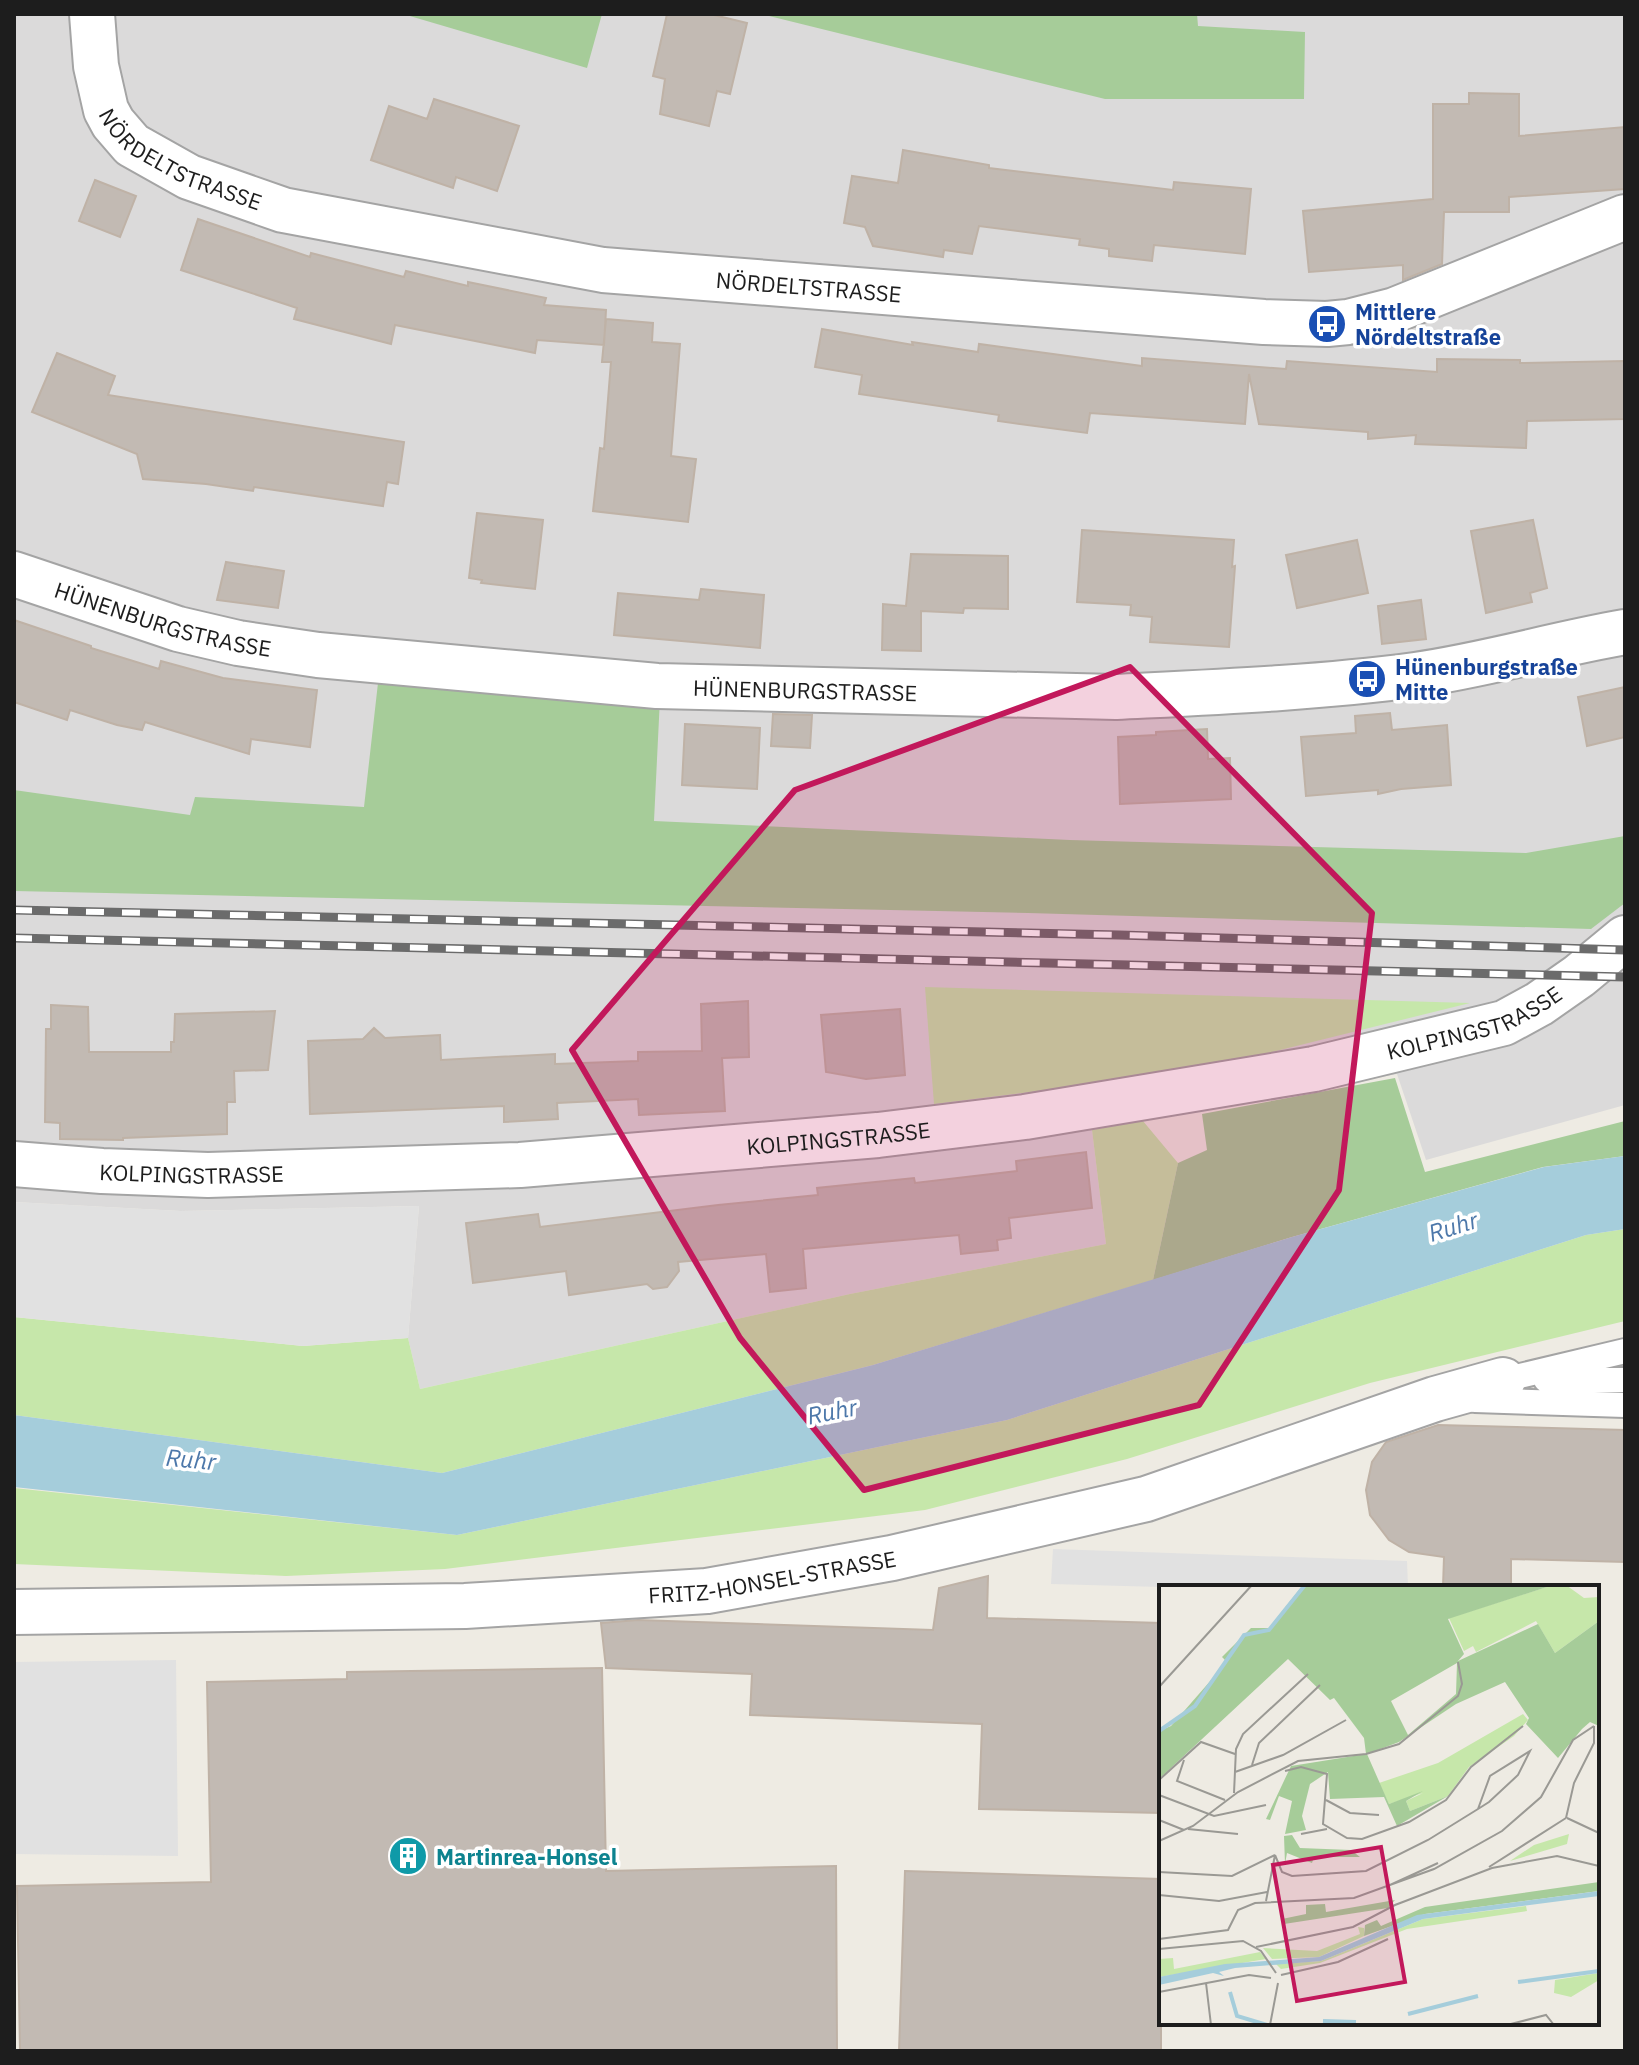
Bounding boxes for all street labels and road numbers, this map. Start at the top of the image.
street label: NÖRDELTSTRASSE [93,103,266,216]
street label: NÖRDELTSTRASSE [715,264,903,308]
street label: HÜNENBURGSTRASSE [51,574,273,662]
street label: HÜNENBURGSTRASSE [693,672,918,707]
street label: KOLPINGSTRASSE [1383,978,1567,1065]
street label: KOLPINGSTRASSE [745,1114,932,1160]
street label: KOLPINGSTRASSE [99,1156,284,1190]
street label: FRITZ-HONSEL-STRASSE [647,1543,898,1609]

